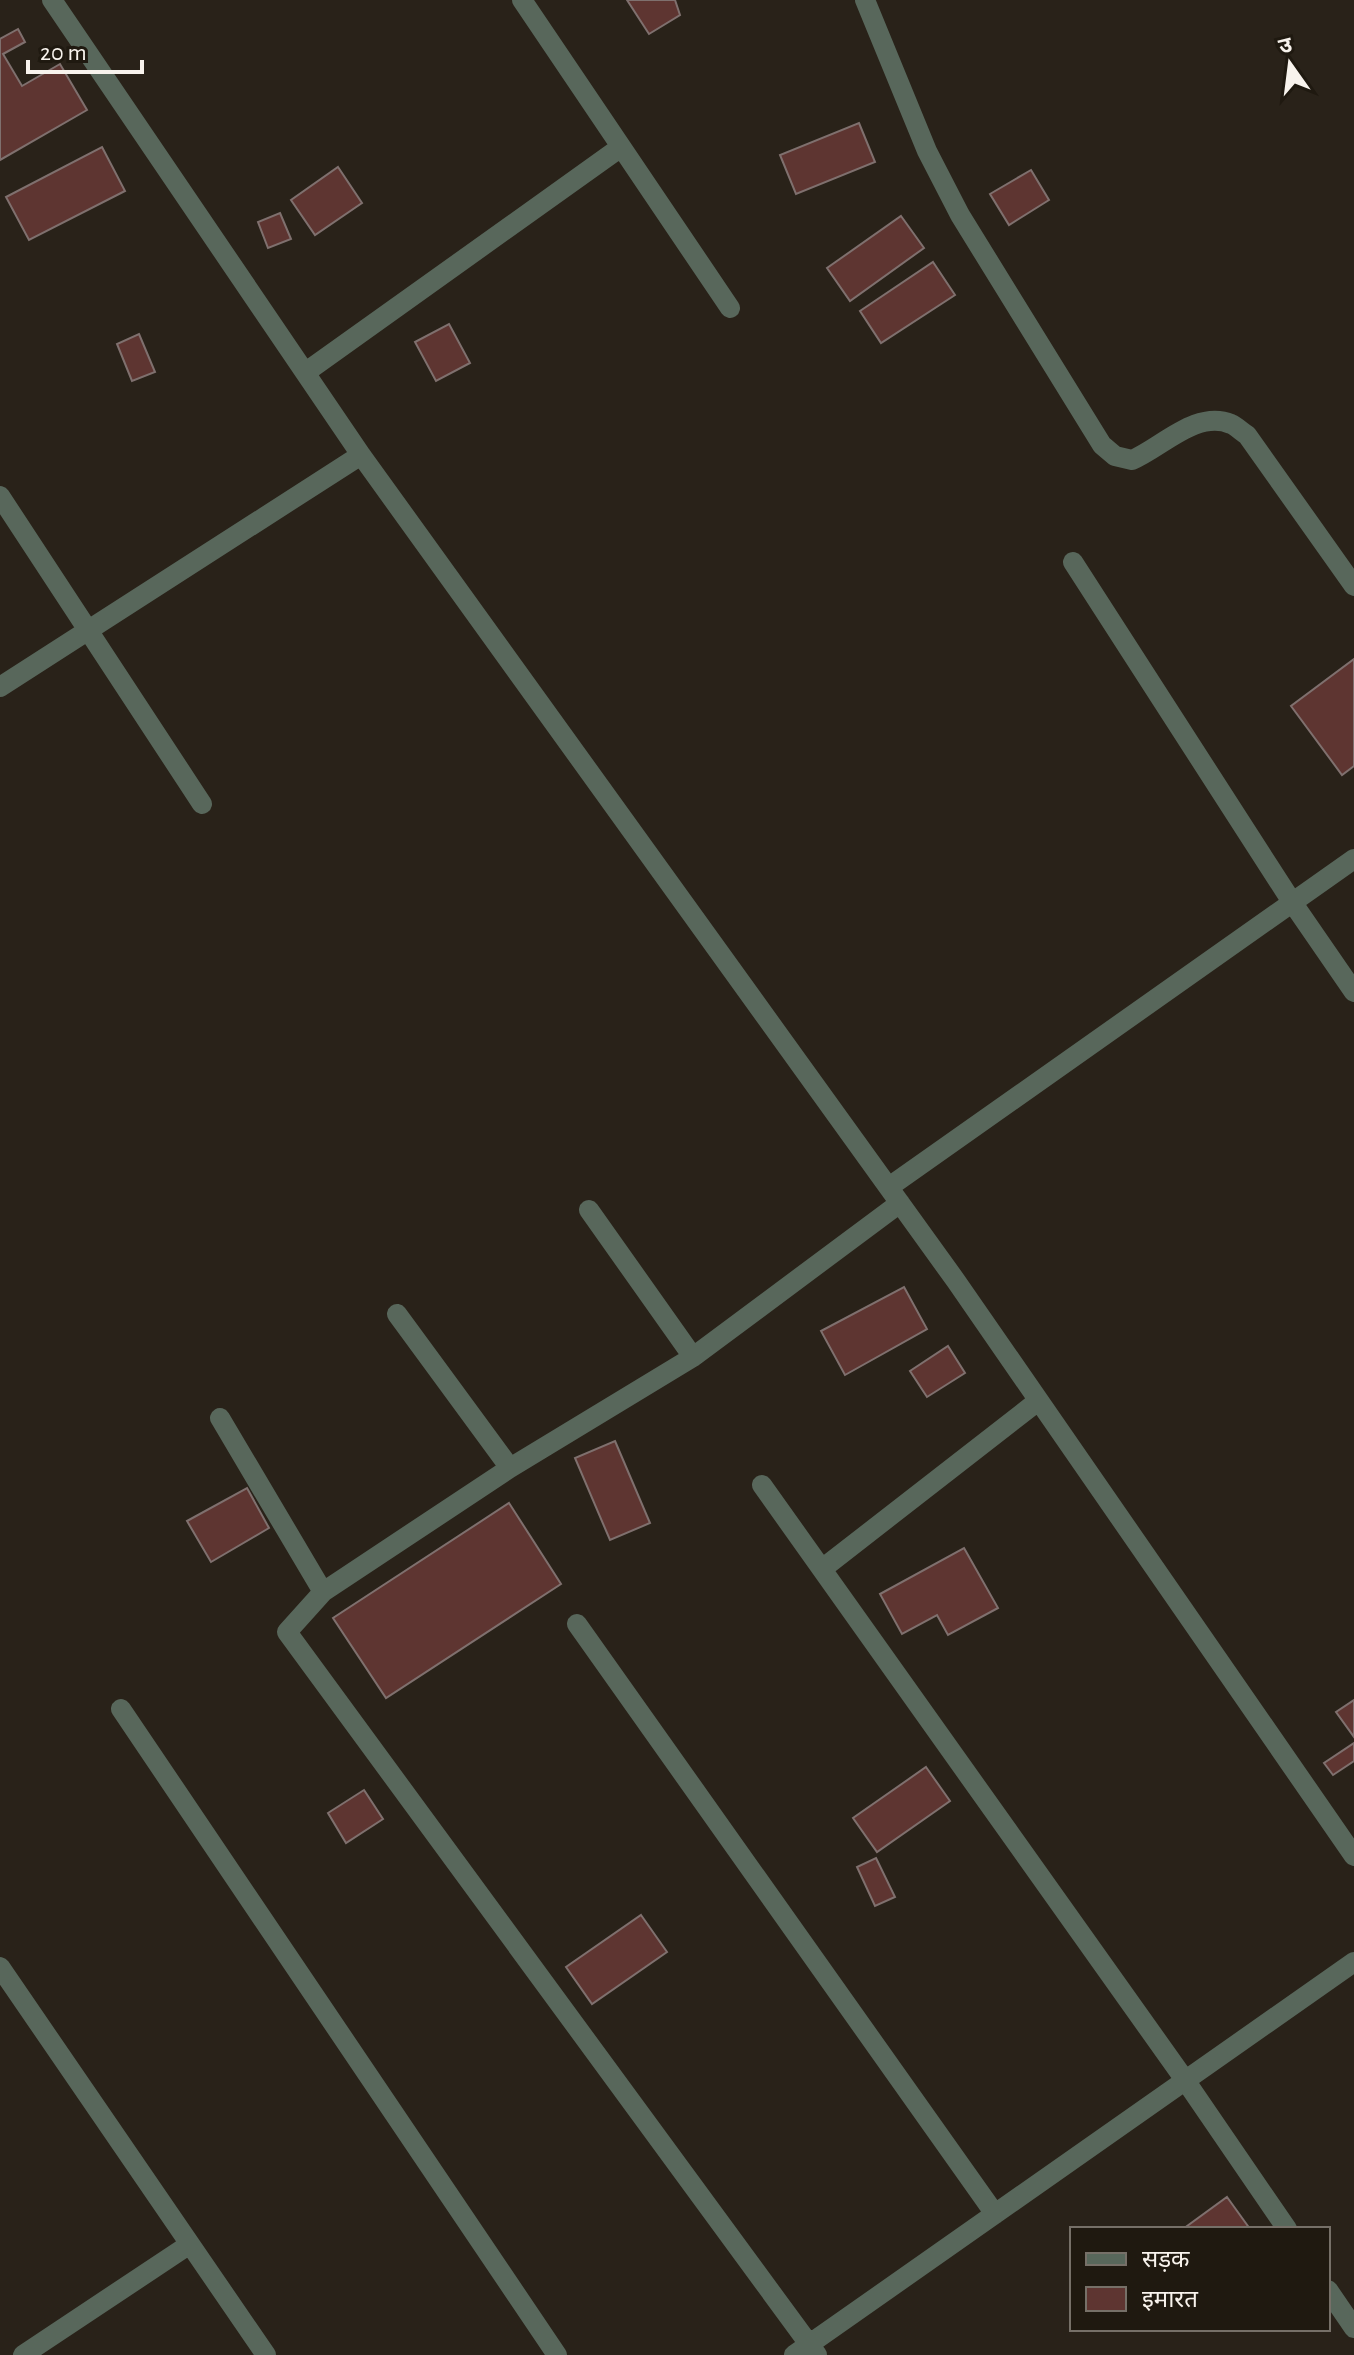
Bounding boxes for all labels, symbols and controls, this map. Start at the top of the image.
scale bar [28,24,142,74]
north arrow [1250,24,1330,104]
text: उ [1276,33,1295,58]
text: 20 m [40,41,87,65]
legend [1070,2227,1330,2331]
text: सड़क [1142,2248,1190,2272]
text: इमारत [1142,2288,1199,2312]

